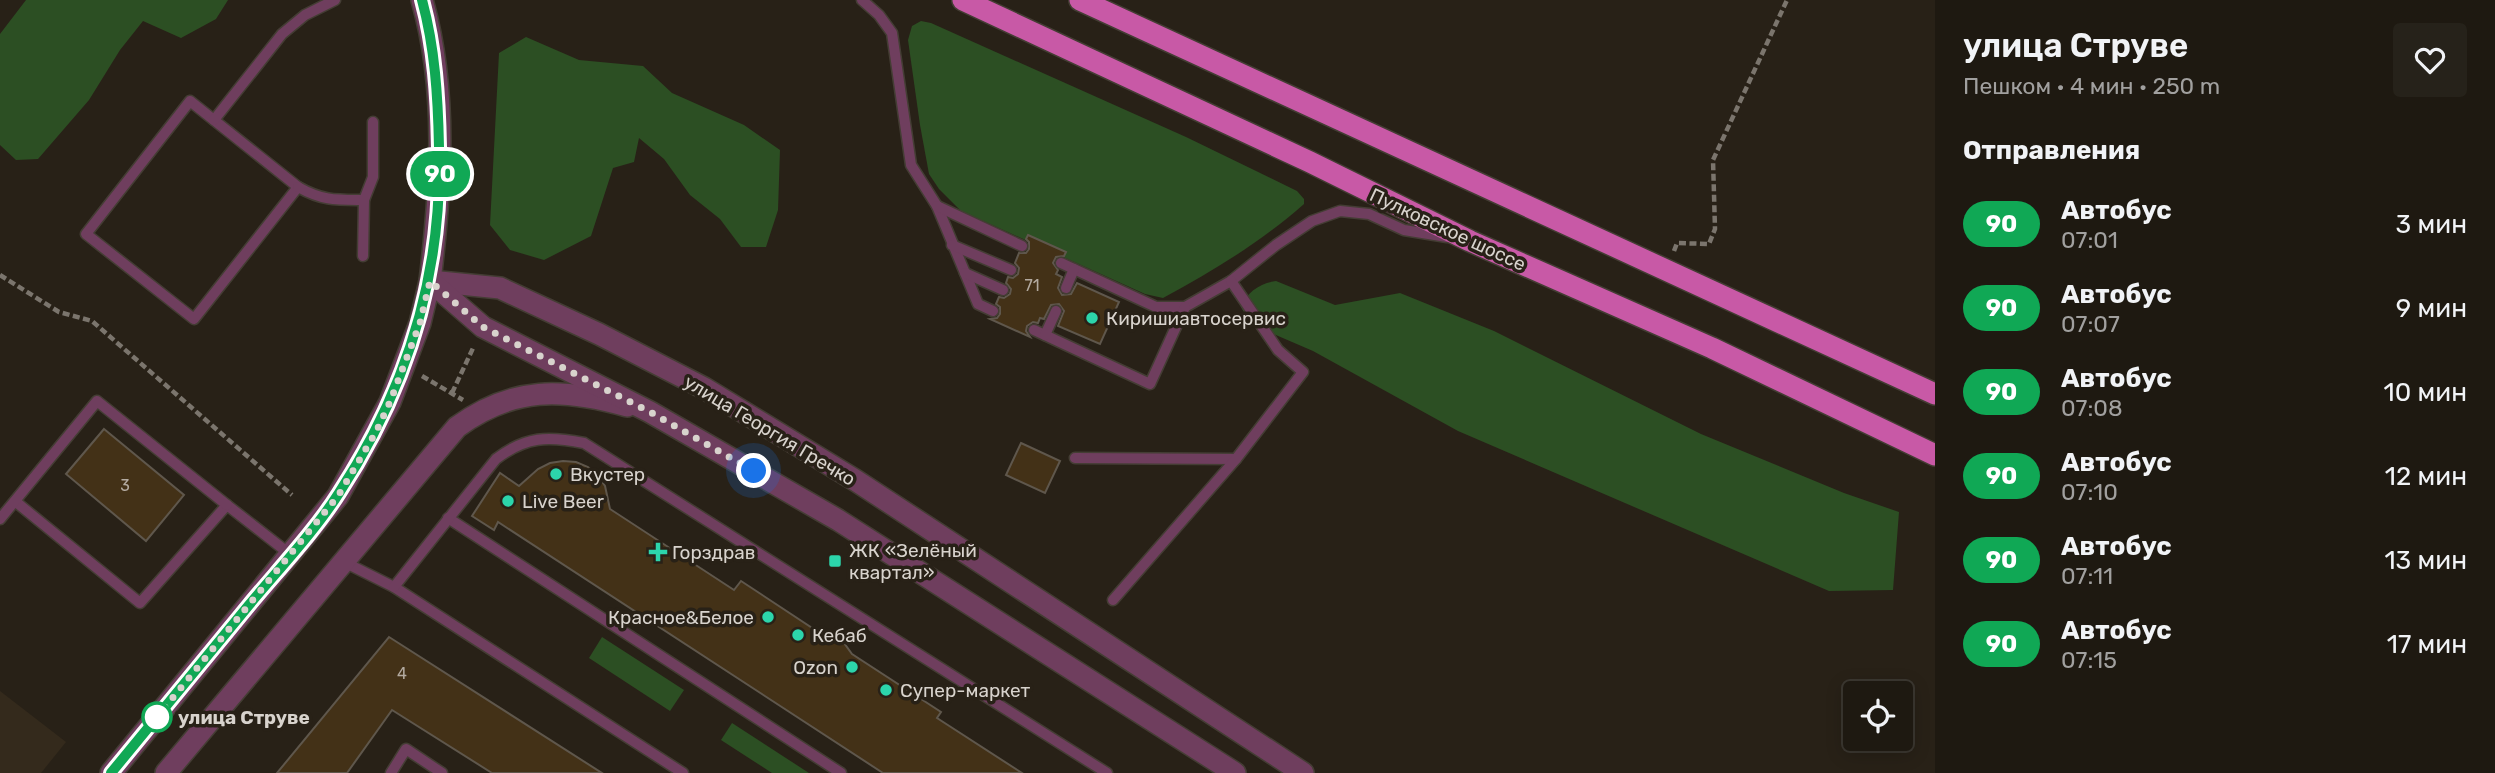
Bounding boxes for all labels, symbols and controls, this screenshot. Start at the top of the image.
button: heart [2393,23,2467,97]
text: улица Струве [1963,26,2188,65]
text: Пешком · 4 мин · 250 m [1963,72,2220,100]
text: Отправления [1963,135,2140,166]
line badge: 90 [408,151,472,197]
text: 90 [424,160,456,188]
street label: Пулковское шоссе [1366,183,1530,276]
text: Автобус [2061,195,2172,226]
text: 3 мин [2396,209,2467,240]
text: 90 [1986,210,2017,238]
text: 07:01 [2061,226,2118,254]
house number: 71 [1024,276,1040,295]
text: Автобус [2061,279,2172,310]
text: 9 мин [2396,293,2467,324]
text: 90 [1986,294,2017,322]
place label: Киришиавтосервис [1106,307,1286,330]
marker: Киришиавтосервис [1084,310,1100,326]
text: 07:07 [2061,310,2120,338]
text: Автобус [2061,363,2172,394]
street label: улица Георгия Гречко [680,370,860,491]
text: 10 мин [2384,377,2467,408]
text: 90 [1986,378,2017,406]
text: 07:08 [2061,394,2123,422]
text: Автобус [2061,447,2172,478]
your location [736,453,771,488]
text: 12 мин [2385,461,2467,492]
text: 90 [1986,462,2017,490]
place label: Вкустер [570,463,645,486]
marker: Вкустер [548,466,564,482]
house number: 3 [120,476,130,495]
text: 07:10 [2061,478,2118,506]
place label: Live Beer [522,490,605,513]
marker: Live Beer [500,493,516,509]
text: Автобус [2061,531,2172,562]
place label: ЖК «Зелёный квартал» [849,539,977,584]
place label: Горздрав [672,541,755,564]
marker: Горздрав [650,544,666,560]
text: 13 мин [2384,545,2467,576]
text: 90 [1986,546,2017,574]
marker: ЖК «Зелёный квартал» [827,553,843,569]
text: 07:11 [2061,562,2113,590]
place label: Красное&Белое [608,606,754,629]
marker: Красное&Белое [760,609,776,625]
text: Автобус [2061,615,2172,646]
place label: Кебаб [812,624,867,647]
marker: Кебаб [790,627,806,643]
text: 17 мин [2387,629,2467,660]
text: 90 [1986,630,2017,658]
text: 07:15 [2061,646,2117,674]
place label: Ozon [793,656,838,679]
marker: Ozon [844,659,860,675]
house number: 4 [397,664,407,683]
place label: Супер-маркет [900,679,1031,702]
map controls [1843,681,1913,751]
button: locate [1843,681,1913,751]
marker: Супер-маркет [878,682,894,698]
marker: улица Струве [142,702,172,732]
place label: улица Струве [178,706,310,729]

